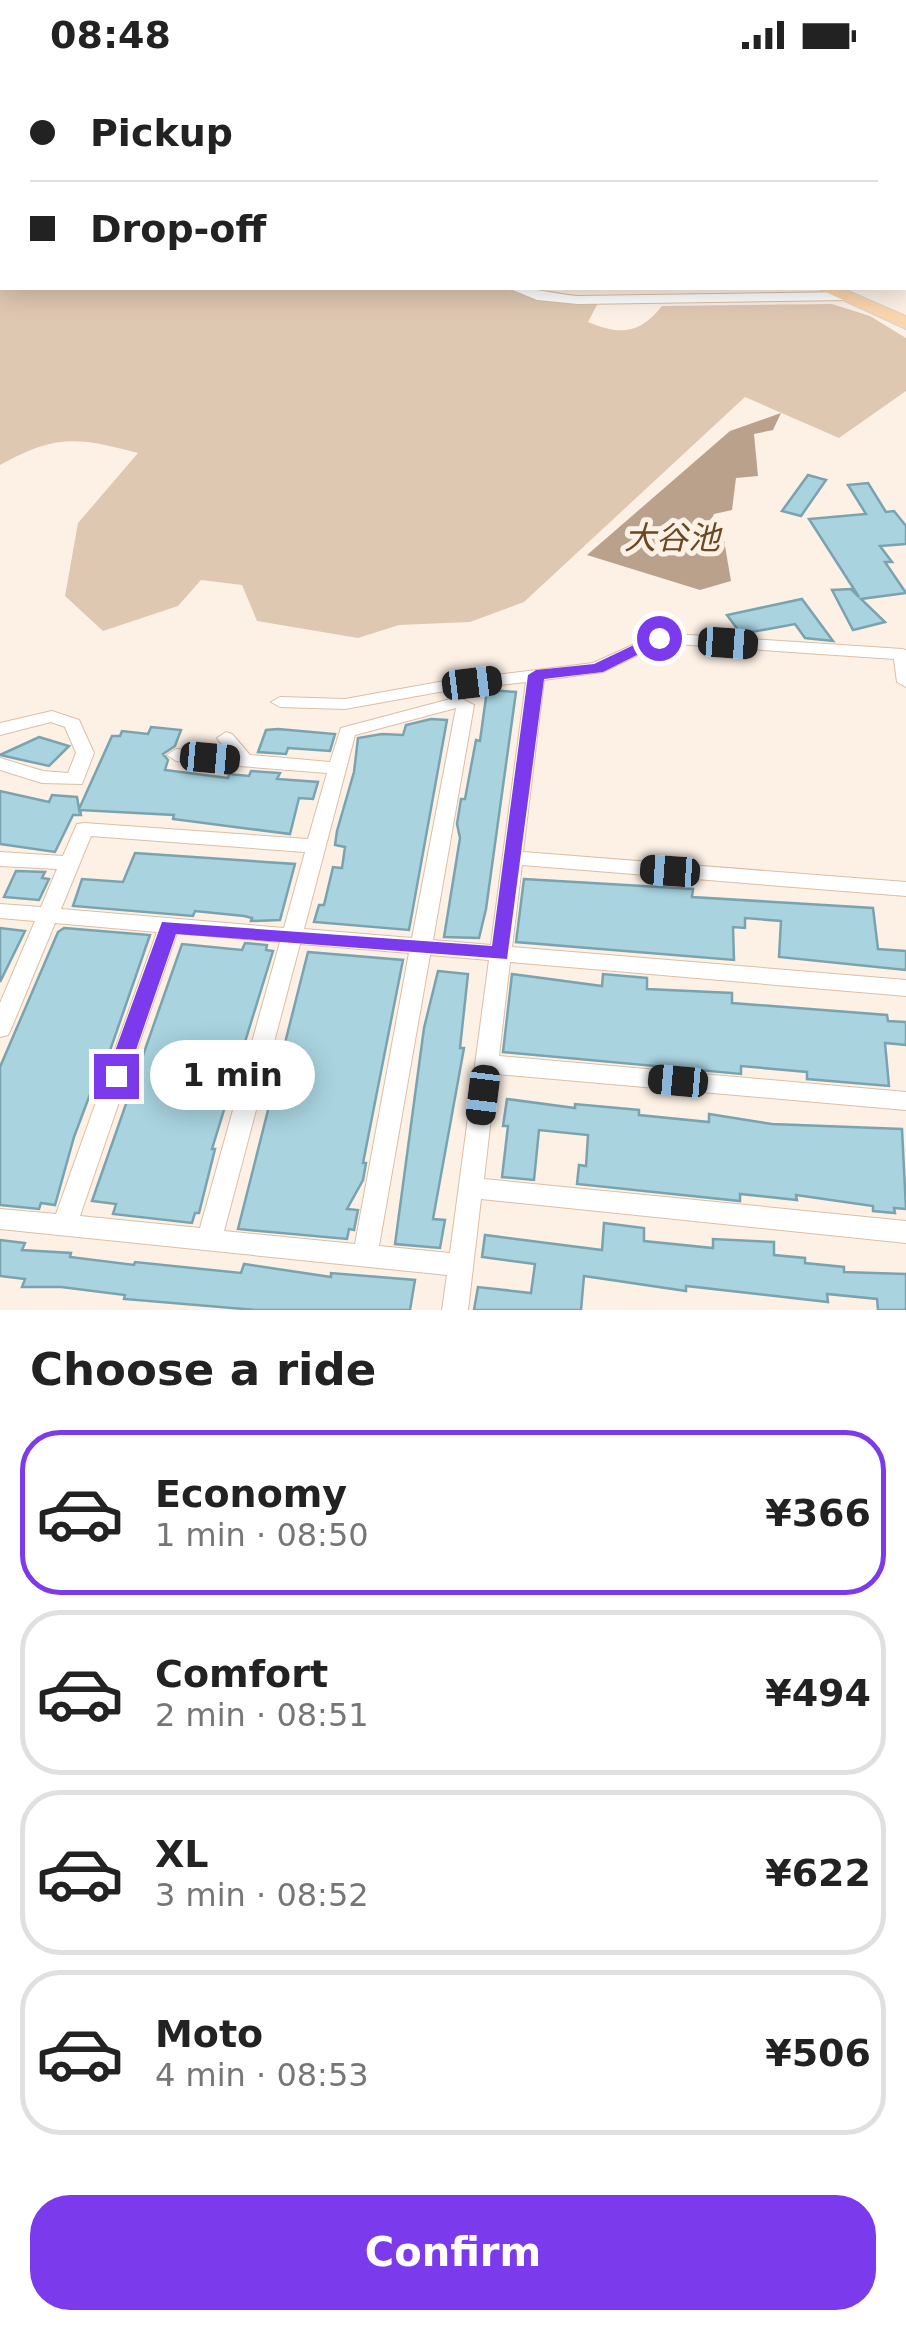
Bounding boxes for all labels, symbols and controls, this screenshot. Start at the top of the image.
text: 08:48 [50,13,171,57]
text: Pickup [90,111,233,155]
text: Drop-off [90,207,266,251]
water label: 大谷池 [624,519,723,557]
route start [637,616,682,661]
car [697,626,759,660]
car [440,664,504,702]
car [179,740,241,776]
car [639,854,701,888]
callout: 1 min [151,1041,316,1111]
route end [94,1054,139,1099]
text: 1 min [182,1056,283,1094]
car [464,1063,502,1127]
car [647,1063,709,1099]
text: Choose a ride [30,1343,376,1396]
icon: car [35,1468,125,1558]
text: Economy [155,1472,347,1516]
text: ¥366 [765,1491,871,1535]
text: 1 min · 08:50 [155,1516,369,1554]
icon: car [35,1648,125,1738]
text: Comfort [155,1652,328,1696]
text: ¥494 [765,1671,871,1715]
text: 2 min · 08:51 [155,1696,369,1734]
icon: car [35,1828,125,1918]
text: XL [155,1832,209,1876]
text: ¥622 [765,1851,871,1895]
text: 3 min · 08:52 [155,1876,369,1914]
icon: car [35,2008,125,2098]
text: Moto [155,2012,263,2056]
text: ¥506 [765,2031,871,2075]
text: 4 min · 08:53 [155,2056,369,2094]
button: Confirm [30,2195,876,2310]

